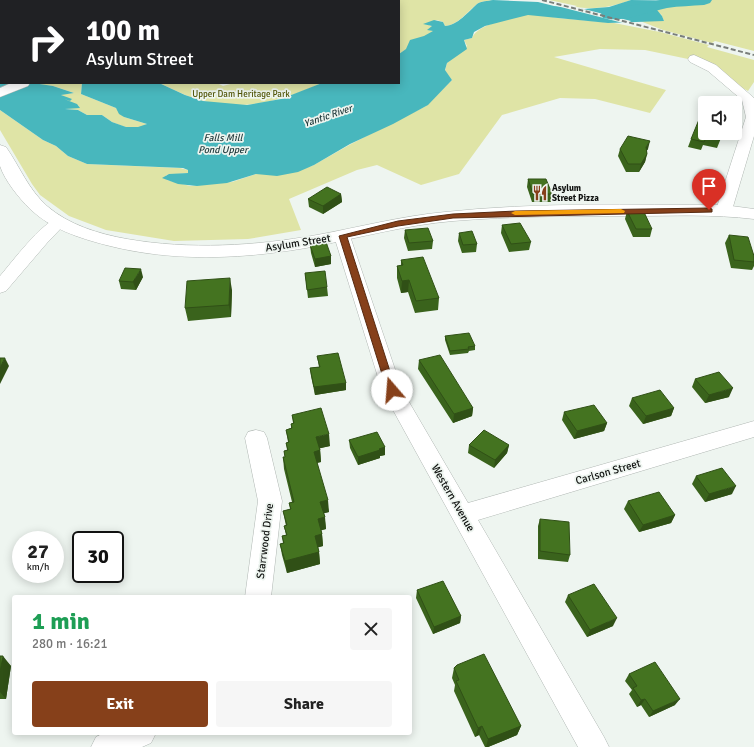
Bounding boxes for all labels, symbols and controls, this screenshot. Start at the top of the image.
text: 100 m [86,14,160,48]
icon: right [20,16,72,68]
text: Asylum Street [86,48,193,70]
park label: Upper Dam Heritage Park [192,89,290,100]
map controls [698,96,742,140]
button: sound [698,96,742,140]
water label: Yantic River [302,102,355,130]
water label: Falls Mill Pond Upper [198,132,249,156]
pin [692,169,726,210]
icon: arrive [698,175,720,197]
place label: Asylum Street Pizza [552,183,599,204]
restaurant icon: Asylum Street Pizza [531,184,549,202]
street label: Asylum Street [265,231,332,255]
position arrow [371,369,413,411]
street label: Carlson Street [574,456,642,487]
street label: Western Avenue [429,462,477,534]
street label: Starrwood Drive [254,503,276,579]
speed limit sign: 30 [72,531,124,583]
text: 27 [27,539,49,564]
text: km/h [27,561,49,573]
text: 1 min [32,606,90,636]
button: close [350,608,392,650]
text: 280 m · 16:21 [32,636,108,652]
button: Exit [32,681,208,727]
button: Share [216,681,392,727]

